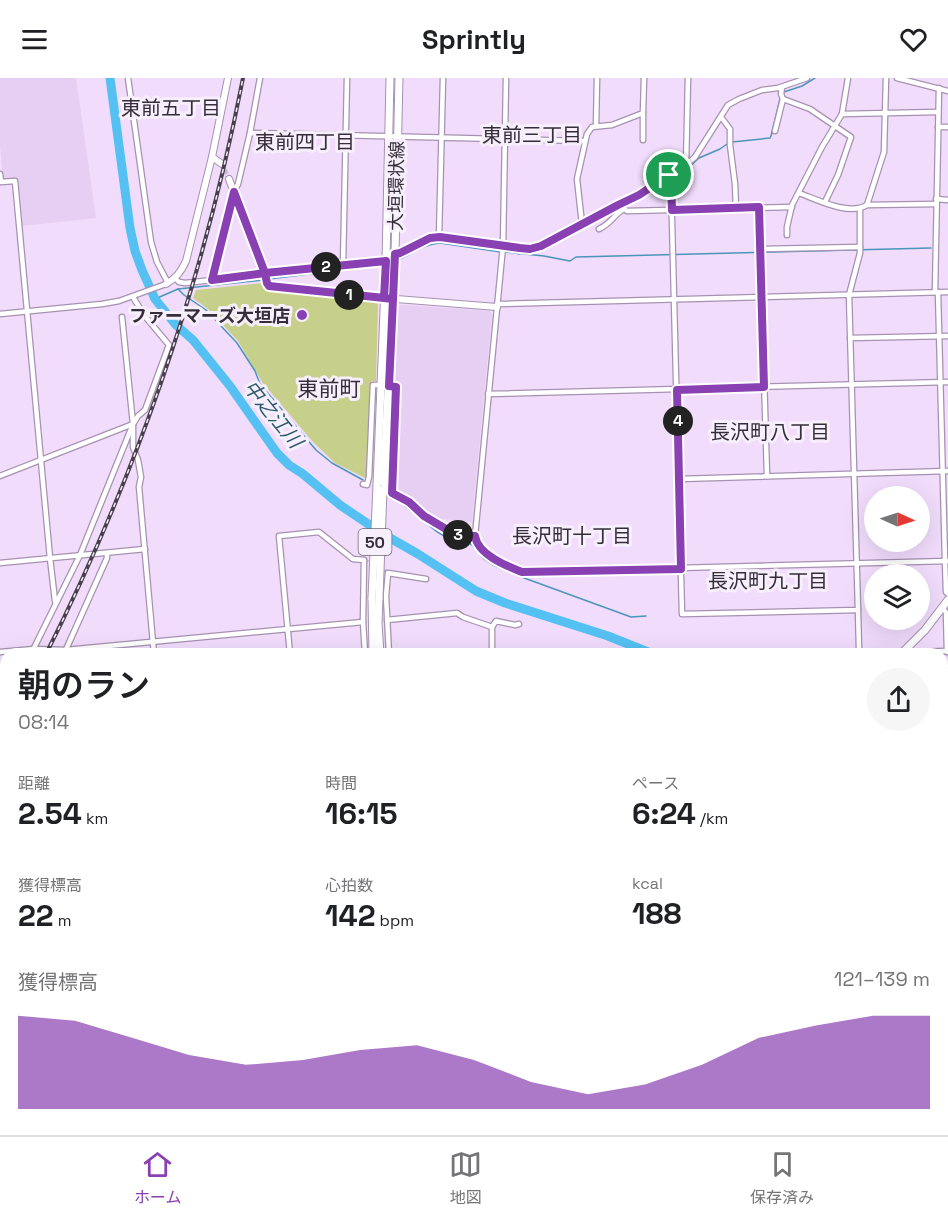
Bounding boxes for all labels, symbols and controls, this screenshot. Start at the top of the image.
text: Sprintly [422,22,526,57]
icon: menu [18,23,51,56]
icon: heart [897,23,930,56]
district label: 東前五丁目 [121,95,221,121]
district label: 東前三丁目 [482,122,582,148]
district label: 東前四丁目 [255,129,355,155]
street label: 大垣環状線 [384,141,408,231]
pin [643,149,694,200]
icon: arrive [652,158,685,191]
pin: 2 [311,252,341,282]
text: 2 [321,256,331,277]
pin: 1 [334,280,364,310]
text: 1 [345,284,353,305]
place label: ファーマーズ大垣店 [129,304,290,327]
marker: ファーマーズ大垣店 [295,308,309,322]
water label: 中之江川 [238,375,310,455]
district label: 東前町 [298,375,361,402]
pin: 4 [663,406,693,436]
text: 4 [673,410,683,431]
district label: 長沢町八丁目 [710,419,830,445]
north arrow [864,486,930,552]
map controls [864,486,930,630]
pin: 3 [443,520,473,550]
district label: 長沢町十丁目 [512,523,632,549]
text: 3 [453,524,463,545]
road number: 50 [358,529,392,555]
button: layers [864,564,930,630]
district label: 長沢町九丁目 [708,568,828,594]
text: 朝のラン [18,665,150,707]
button: share [867,668,930,731]
text: 08:14 [18,709,69,735]
text: 距離 [18,773,50,794]
text: 時間 [325,773,357,794]
text: ペース [632,773,679,794]
text: 2.54 [18,794,82,833]
text: 16:15 [325,794,398,833]
text: 6:24 [632,794,696,833]
text: km [82,808,108,829]
text: /km [696,808,728,829]
text: kcal [632,873,663,894]
text: 獲得標高 [18,875,82,896]
text: 心拍数 [325,875,373,896]
text: 188 [632,894,682,933]
text: 22 [18,896,54,935]
text: 142 [325,896,375,935]
text: m [54,910,72,931]
text: bpm [375,910,414,931]
text: 121–139 m [834,966,930,992]
text: 獲得標高 [18,969,98,995]
tab: ホーム [134,1148,181,1208]
tab: 地図 [449,1148,482,1208]
tab: 保存済み [750,1148,814,1208]

